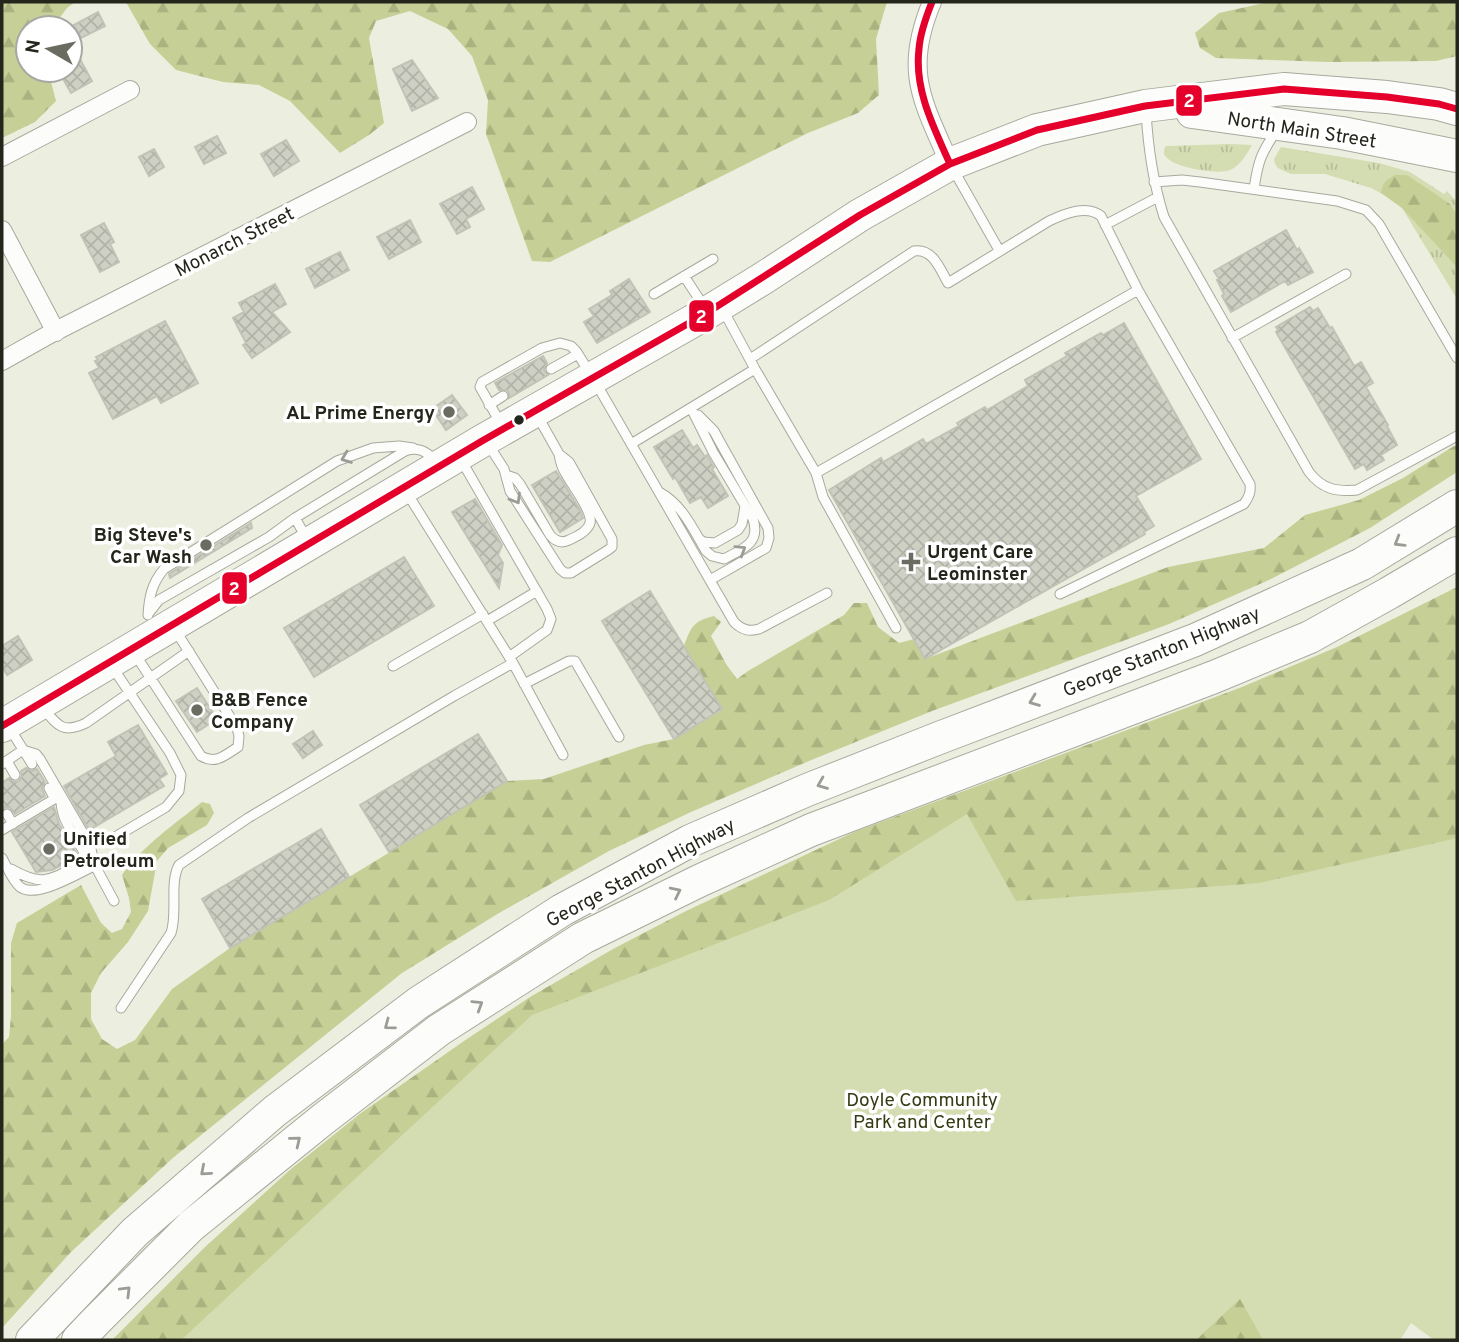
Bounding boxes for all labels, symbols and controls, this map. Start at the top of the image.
north arrow [14,14,84,84]
text: N [21,38,47,55]
line badge: 2 [1175,84,1203,117]
text: 2 [1183,90,1195,114]
street label: North Main Street [1225,107,1378,155]
street label: Monarch Street [171,202,299,283]
line badge: 2 [688,299,715,333]
text: 2 [695,306,707,330]
place label: AL Prime Energy [286,402,435,426]
marker: AL Prime Energy [441,404,457,420]
unlabelled marker [512,413,526,427]
one-way arrow [341,449,353,463]
one-way arrow [508,492,521,505]
place label: Big Steve's Car Wash [94,524,192,570]
one-way arrow [1394,534,1406,547]
marker: Big Steve's Car Wash [198,537,214,553]
place label: Urgent Care Leominster [927,541,1033,587]
one-way arrow [733,545,746,558]
marker: Urgent Care Leominster [901,552,921,572]
line badge: 2 [221,571,248,605]
text: 2 [228,578,240,602]
street label: George Stanton Highway [1060,602,1264,703]
place label: B&B Fence Company [211,689,308,735]
one-way arrow [1028,693,1040,707]
marker: B&B Fence Company [189,702,205,718]
one-way arrow [817,776,829,790]
street label: George Stanton Highway [542,814,740,934]
place label: Unified Petroleum [63,828,154,874]
marker: Unified Petroleum [41,841,57,857]
one-way arrow [669,887,681,901]
one-way arrow [471,1000,484,1013]
one-way arrow [384,1016,396,1029]
park label: Doyle Community Park and Center [846,1089,998,1135]
one-way arrow [288,1137,301,1149]
one-way arrow [200,1163,213,1175]
one-way arrow [117,1287,130,1300]

